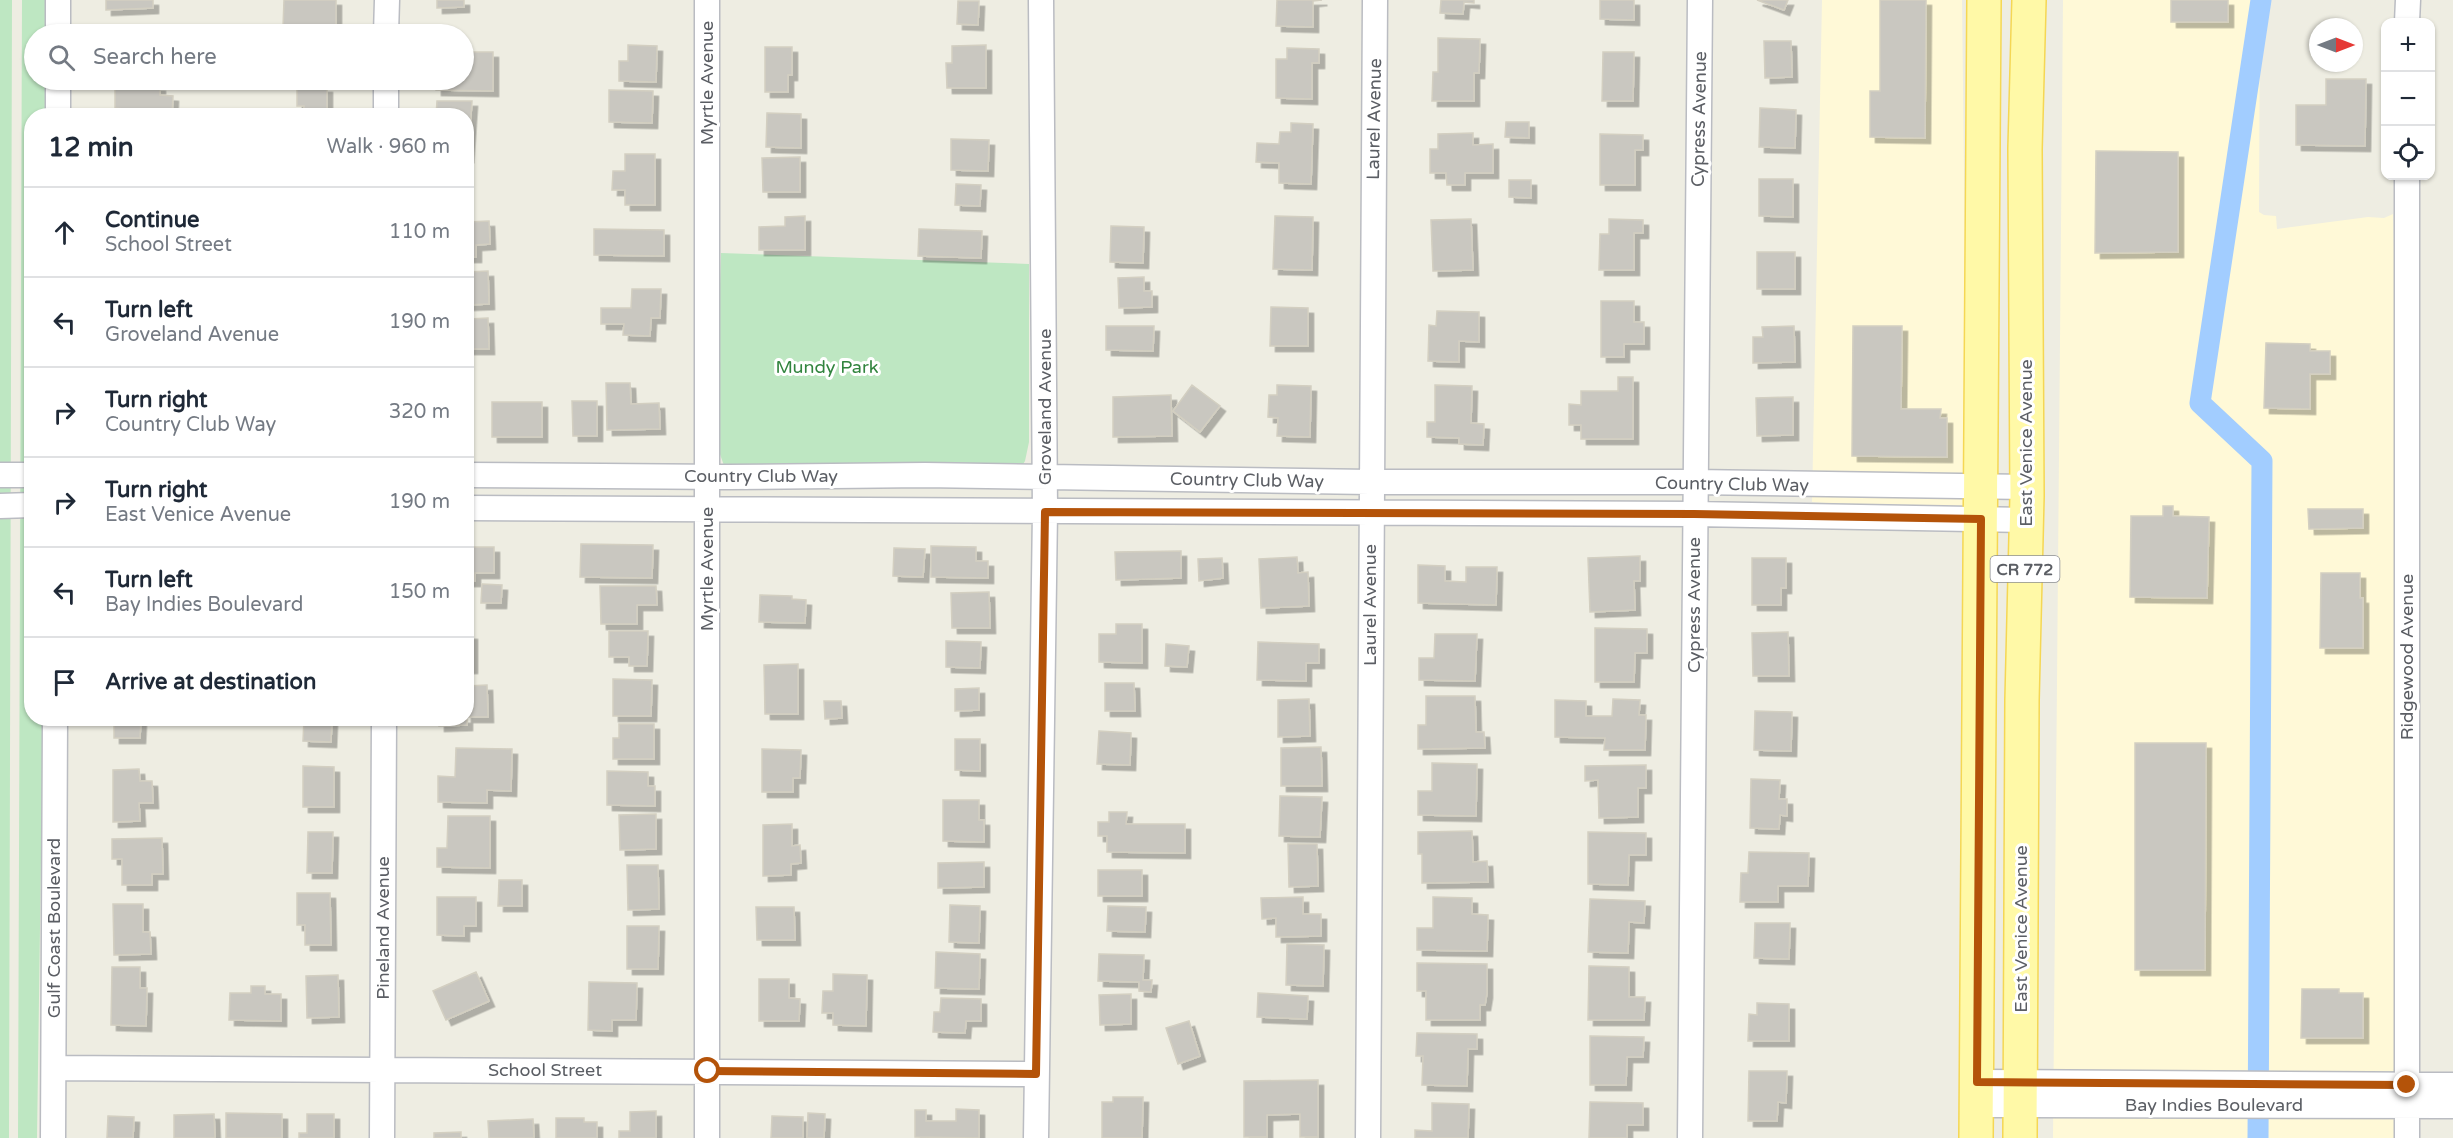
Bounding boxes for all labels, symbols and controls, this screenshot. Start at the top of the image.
north arrow [2309,18,2363,72]
map controls [2381,18,2435,180]
button: + [2381,18,2435,72]
street label: Myrtle Avenue [696,21,718,145]
search box [24,24,474,90]
icon: search [45,41,78,74]
text: Search here [93,44,217,70]
street label: Cypress Avenue [1687,51,1711,187]
street label: Laurel Avenue [1362,58,1386,180]
button: − [2381,72,2435,126]
button: locate [2381,126,2435,180]
text: 12 min [48,132,134,163]
text: Walk · 960 m [327,135,450,159]
text: Continue [105,207,200,233]
icon: ahead [48,216,81,249]
text: 110 m [389,220,450,244]
text: School Street [105,233,232,257]
text: Turn left [105,297,193,323]
icon: left [48,306,81,339]
text: 190 m [389,310,450,334]
text: Groveland Avenue [105,323,279,347]
street label: Groveland Avenue [1034,329,1056,485]
park label: Mundy Park [775,356,879,378]
street label: East Venice Avenue [2015,359,2037,527]
text: Turn right [105,387,207,413]
icon: right [48,396,81,429]
text: 320 m [389,400,450,424]
text: Country Club Way [105,413,276,437]
street label: Country Club Way [684,465,838,487]
street label: Country Club Way [1170,468,1325,492]
street label: Country Club Way [1655,472,1810,496]
text: Turn right [105,477,207,503]
icon: right [48,486,81,519]
text: 190 m [389,490,450,514]
text: East Venice Avenue [105,503,291,527]
street label: Myrtle Avenue [696,507,718,631]
street label: Cypress Avenue [1683,537,1705,673]
street label: Laurel Avenue [1359,544,1381,666]
road number: CR 772 [1990,556,2060,582]
text: Turn left [105,567,193,593]
street label: Ridgewood Avenue [2396,574,2418,740]
icon: left [48,576,81,609]
text: 150 m [389,580,450,604]
text: Bay Indies Boulevard [105,593,303,617]
icon: arrive [48,666,81,699]
text: Arrive at destination [105,669,316,695]
street label: Gulf Coast Boulevard [43,838,65,1018]
street label: East Venice Avenue [2010,845,2032,1013]
street label: Pineland Avenue [372,856,394,1000]
route start [694,1057,720,1083]
street label: School Street [488,1059,602,1081]
route end [2393,1071,2419,1097]
street label: Bay Indies Boulevard [2125,1094,2303,1116]

